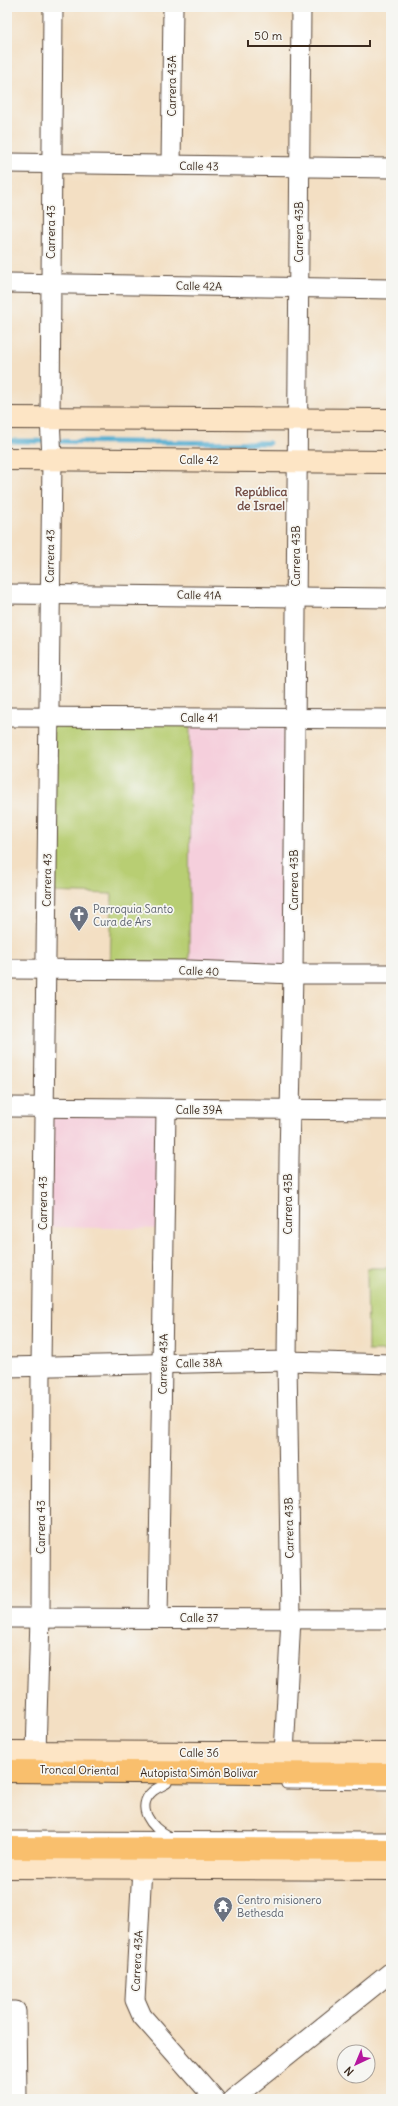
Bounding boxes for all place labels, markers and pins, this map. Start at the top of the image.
place label: Parroquia Santo Cura de Ars [93,902,173,929]
church icon: Parroquia Santo Cura de Ars [68,904,90,932]
place label: Centro misionero Bethesda [237,1893,322,1920]
temple icon: Centro misionero Bethesda [212,1895,234,1923]

